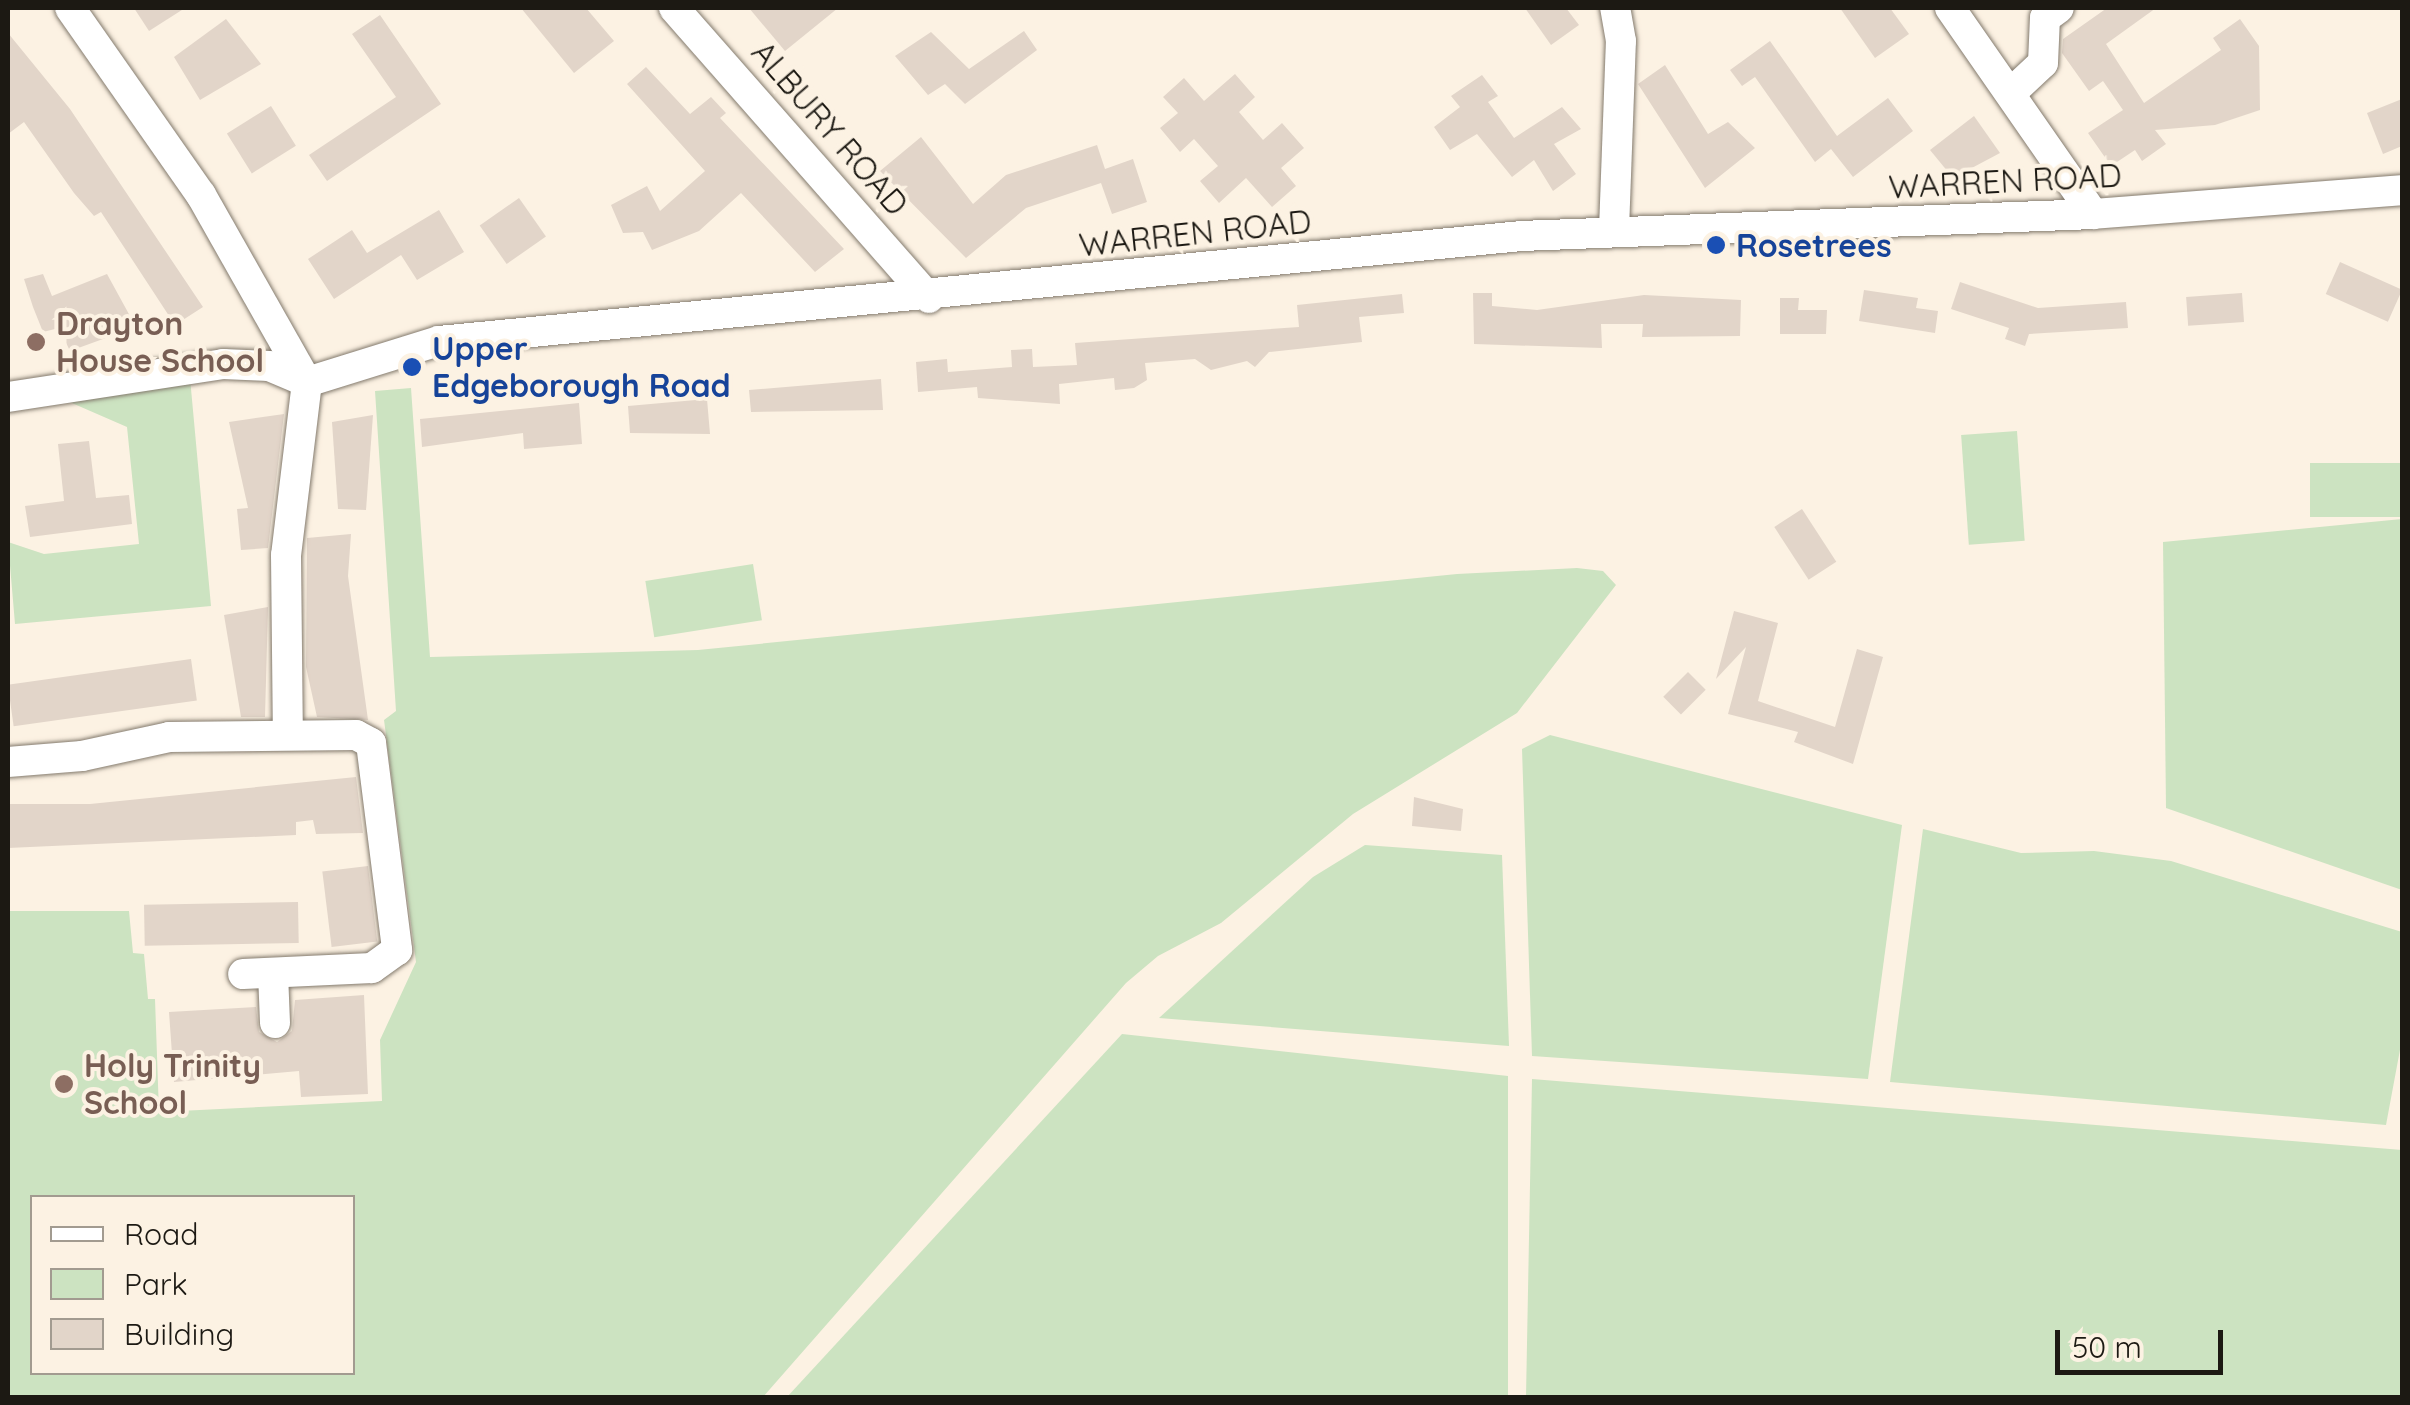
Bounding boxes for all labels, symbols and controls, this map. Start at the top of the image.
street label: ALBURY ROAD [744,33,916,223]
street label: WARREN ROAD [1888,156,2122,206]
street label: WARREN ROAD [1077,202,1313,264]
place label: Rosetrees [1736,226,1892,264]
marker: Rosetrees [1705,234,1727,256]
place label: Drayton House School [56,305,264,380]
place label: Upper Edgeborough Road [432,330,731,405]
marker: Drayton House School [25,331,47,353]
marker: Upper Edgeborough Road [401,356,423,378]
place label: Holy Trinity School [84,1047,261,1122]
marker: Holy Trinity School [53,1073,75,1095]
legend [30,1195,355,1375]
text: Road [124,1215,198,1253]
text: Park [124,1265,188,1303]
scale bar [2060,1310,2228,1372]
text: Building [124,1315,234,1353]
text: 50 m [2072,1328,2142,1366]

